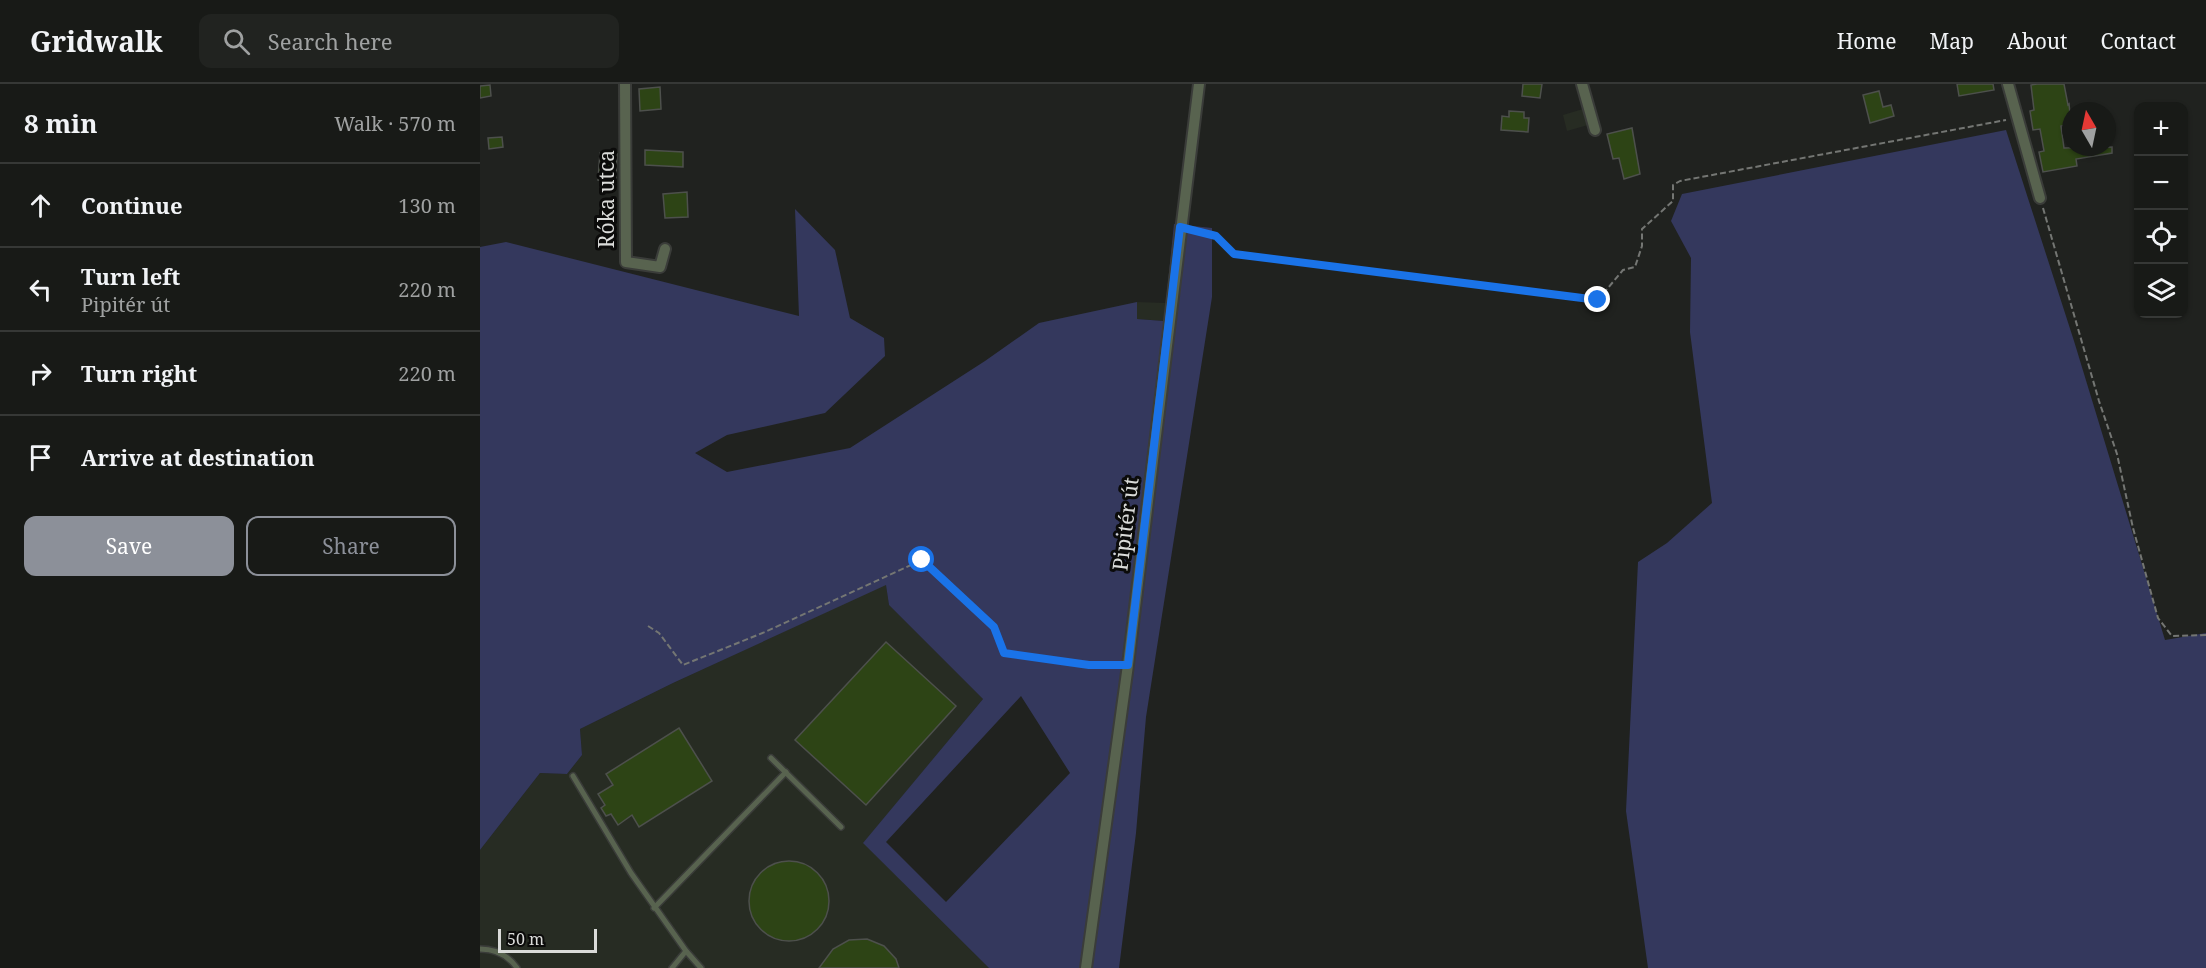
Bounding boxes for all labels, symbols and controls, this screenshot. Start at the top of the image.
search box [199,14,619,68]
text: Gridwalk [30,22,163,60]
icon: search [220,25,253,58]
text: Search here [268,26,393,56]
text: Home [1837,27,1897,55]
text: Map [1930,27,1974,55]
text: About [2007,27,2068,55]
text: Contact [2101,27,2176,55]
north arrow [2062,102,2116,156]
map controls [2134,102,2188,318]
button: + [2134,102,2188,156]
text: 8 min [24,105,98,141]
text: Walk · 570 m [334,110,456,137]
street label: Róka utca [592,150,620,248]
button: − [2134,156,2188,210]
icon: ahead [24,189,57,222]
text: Continue [81,190,183,220]
text: 130 m [398,192,456,219]
button: locate [2134,210,2188,264]
text: Turn left [81,261,180,291]
button: layers [2134,264,2188,318]
icon: left [24,273,57,306]
text: 220 m [398,276,456,303]
route end [1584,286,1610,312]
text: Pipitér út [81,291,170,318]
icon: right [24,357,57,390]
text: Turn right [81,358,197,388]
text: 220 m [398,360,456,387]
icon: arrive [24,441,57,474]
text: Arrive at destination [81,442,315,472]
street label: Pipitér út [1105,476,1145,572]
button: Save [24,516,234,576]
button: Share [246,516,456,576]
route start [908,546,934,572]
scale bar [498,926,597,954]
text: 50 m [507,928,544,950]

